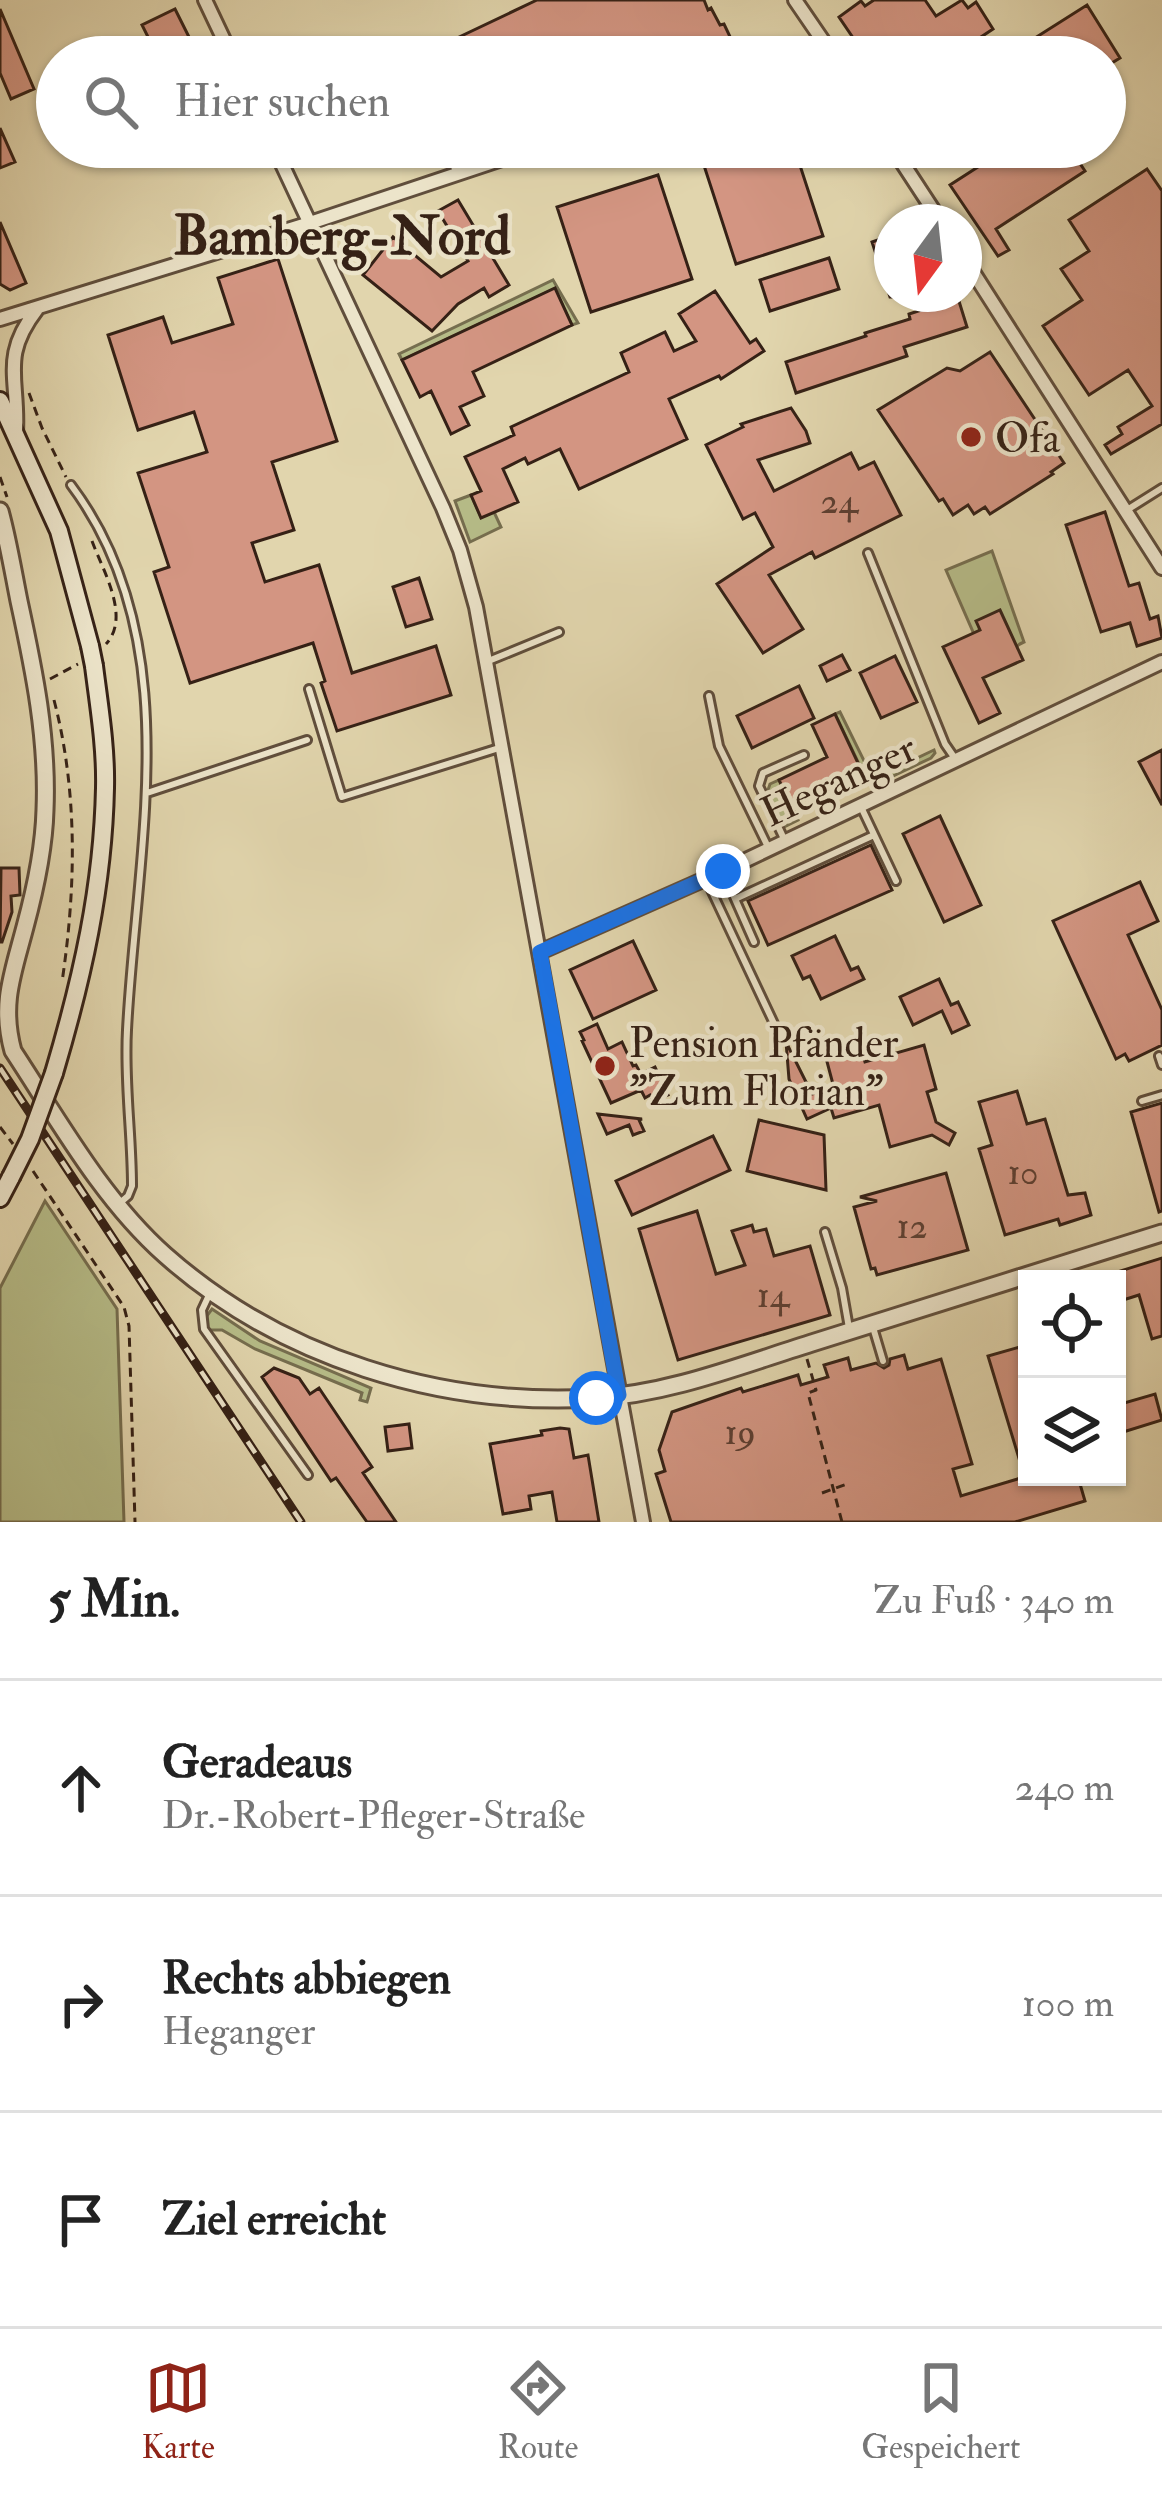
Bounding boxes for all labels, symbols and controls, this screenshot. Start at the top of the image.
search box [36,36,1126,168]
icon: search [78,69,144,135]
text: Hier suchen [174,74,390,130]
district label: Bamberg-Nord [173,203,511,271]
north arrow [874,204,982,312]
place label: Ofa [995,413,1061,465]
marker: Ofa [958,424,984,450]
house number: 24 [820,479,859,524]
street label: Heganger [753,722,925,839]
route end [696,844,750,898]
place label: Pension Pfänder "Zum Florian" [629,1018,899,1118]
marker: Pension Pfänder "Zum Florian" [592,1053,618,1079]
house number: 10 [1007,1150,1039,1195]
house number: 12 [896,1204,928,1249]
map controls [1018,1270,1126,1486]
button: locate [1018,1270,1126,1378]
house number: 14 [757,1273,791,1318]
route start [569,1371,623,1425]
button: layers [1018,1378,1126,1486]
house number: 19 [724,1410,756,1455]
text: 5 Min. [48,1568,180,1632]
text: Zu Fuß · 340 m [873,1576,1114,1625]
text: Geradeaus [162,1735,352,1791]
icon: ahead [48,1755,114,1821]
text: 240 m [1015,1763,1114,1812]
text: Dr.-Robert-Pfleger-Straße [162,1791,585,1840]
text: Rechts abbiegen [162,1951,451,2007]
icon: right [48,1971,114,2037]
text: 100 m [1022,1979,1114,2028]
text: Heganger [162,2007,315,2056]
icon: arrive [48,2187,114,2253]
text: Ziel erreicht [162,2192,386,2248]
tab: Karte [141,2355,215,2468]
tab: Route [498,2355,578,2468]
tab: Gespeichert [861,2355,1021,2468]

